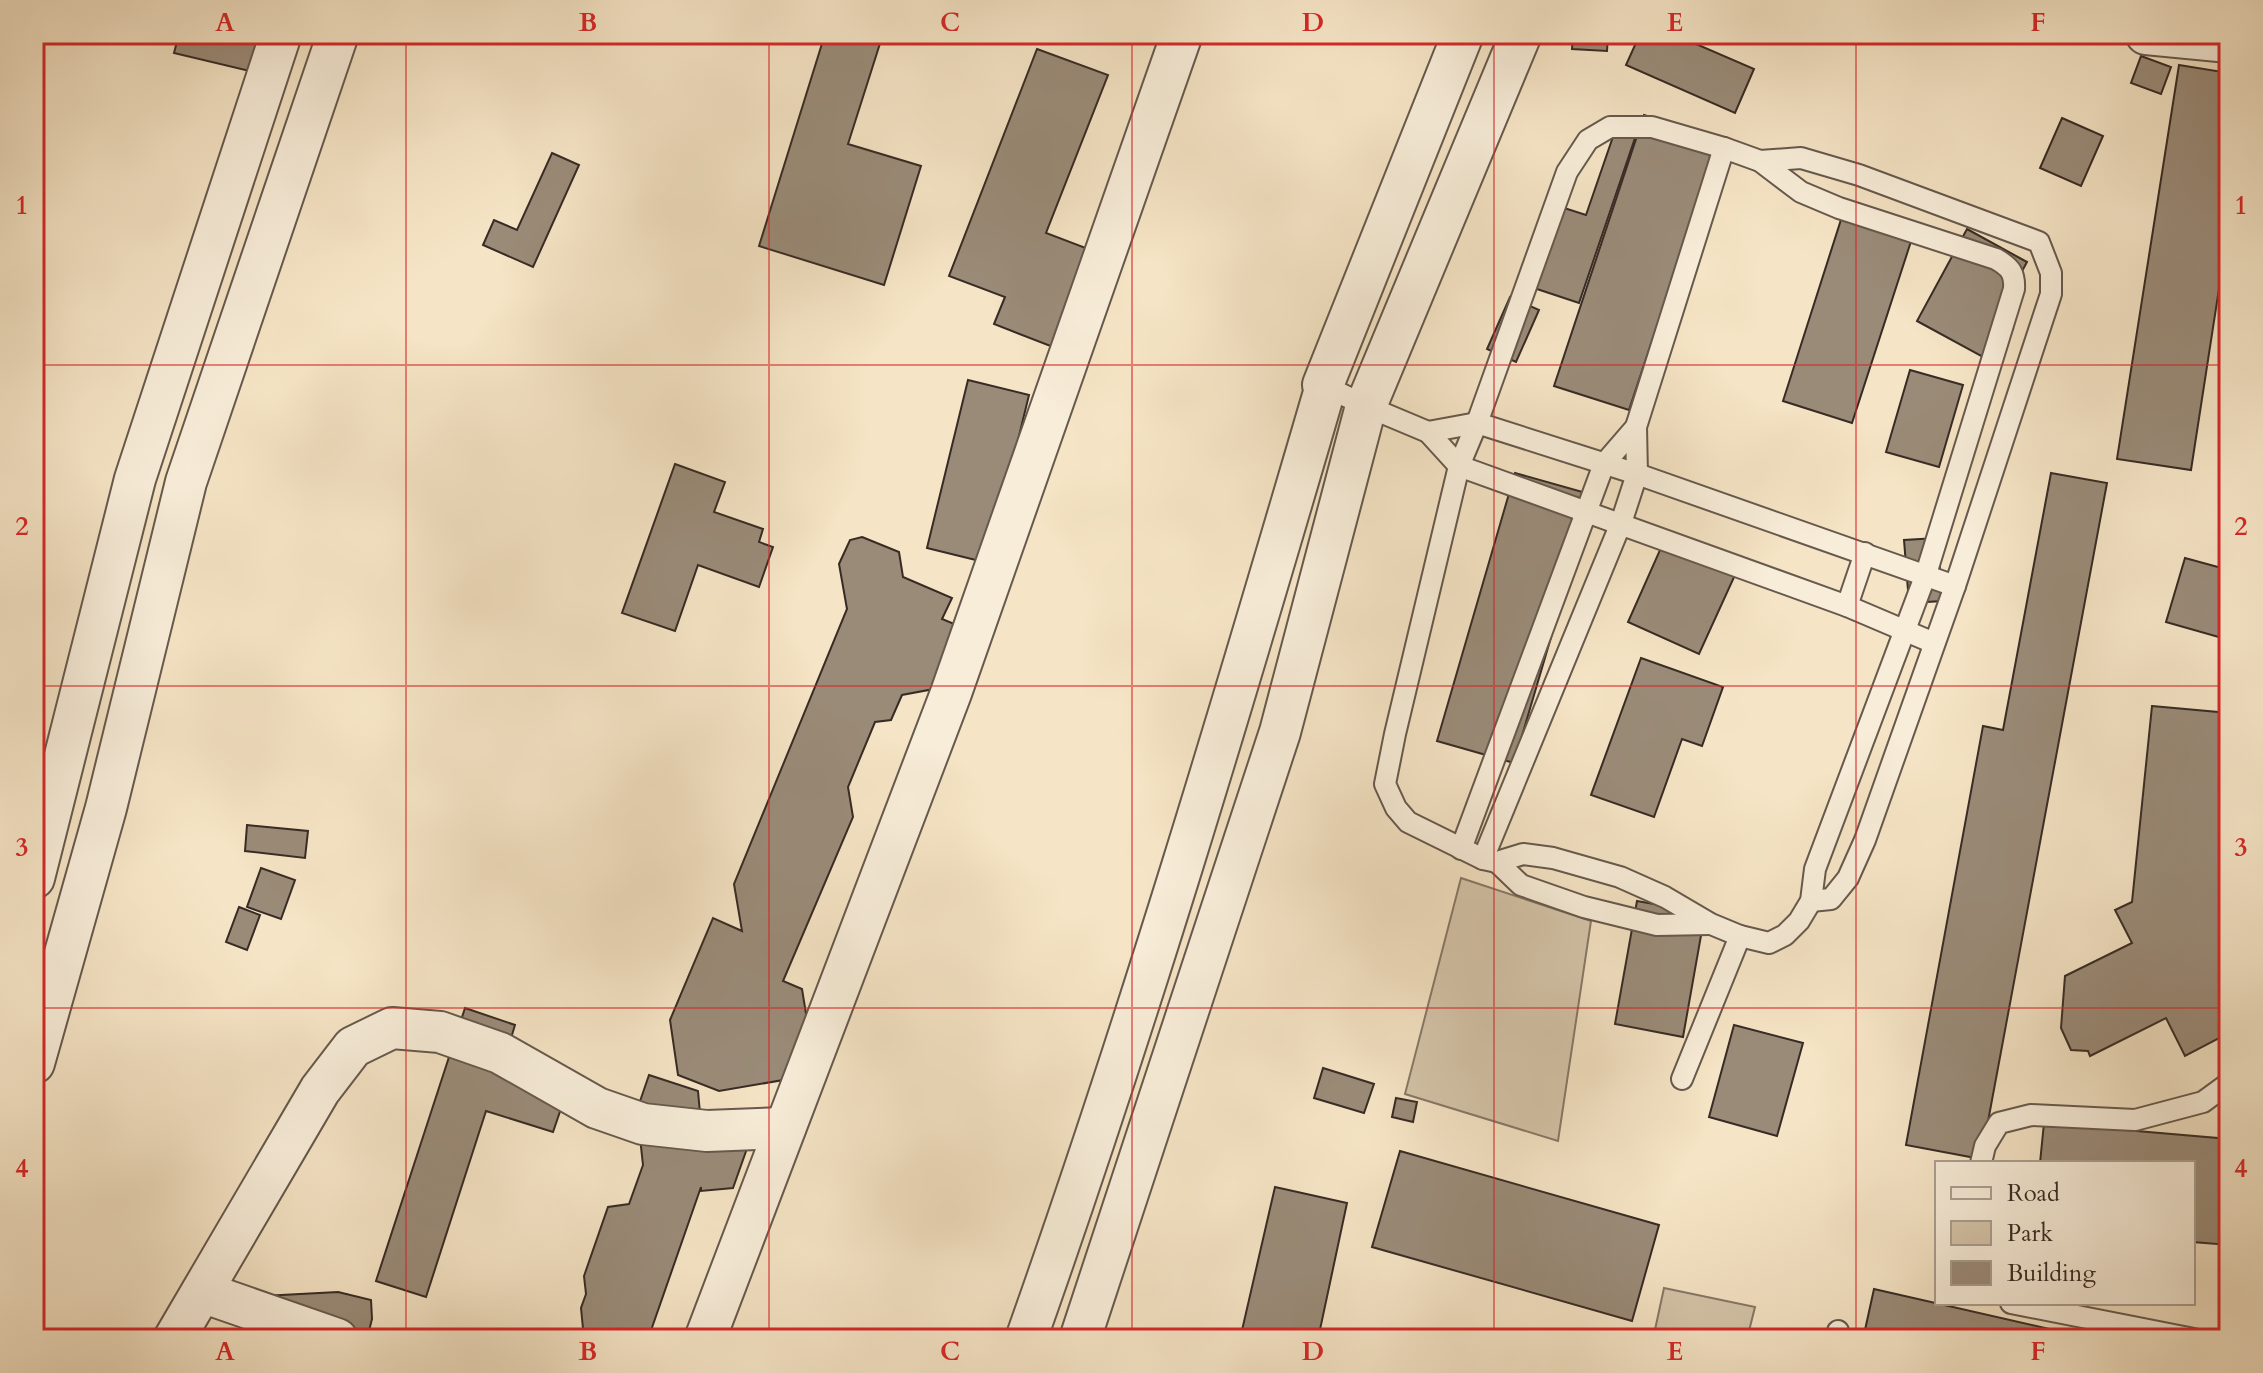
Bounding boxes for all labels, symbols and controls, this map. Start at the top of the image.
text: A [215,5,235,40]
text: B [579,5,597,40]
text: C [940,5,960,40]
text: D [1302,5,1324,40]
text: E [1667,5,1683,40]
text: F [2030,5,2046,40]
text: 1 [15,188,29,223]
text: 1 [2234,188,2248,223]
text: 2 [15,509,29,544]
text: 2 [2234,509,2248,544]
text: 3 [15,830,29,865]
text: 3 [2234,830,2248,865]
text: 4 [15,1151,29,1186]
text: 4 [2234,1151,2248,1186]
legend [1935,1161,2195,1305]
text: Road [2007,1177,2060,1210]
text: Park [2007,1217,2053,1250]
text: Building [2007,1257,2097,1290]
text: A [215,1334,235,1369]
text: B [579,1334,597,1369]
text: C [940,1334,960,1369]
text: D [1302,1334,1324,1369]
text: E [1667,1334,1683,1369]
text: F [2030,1334,2046,1369]

